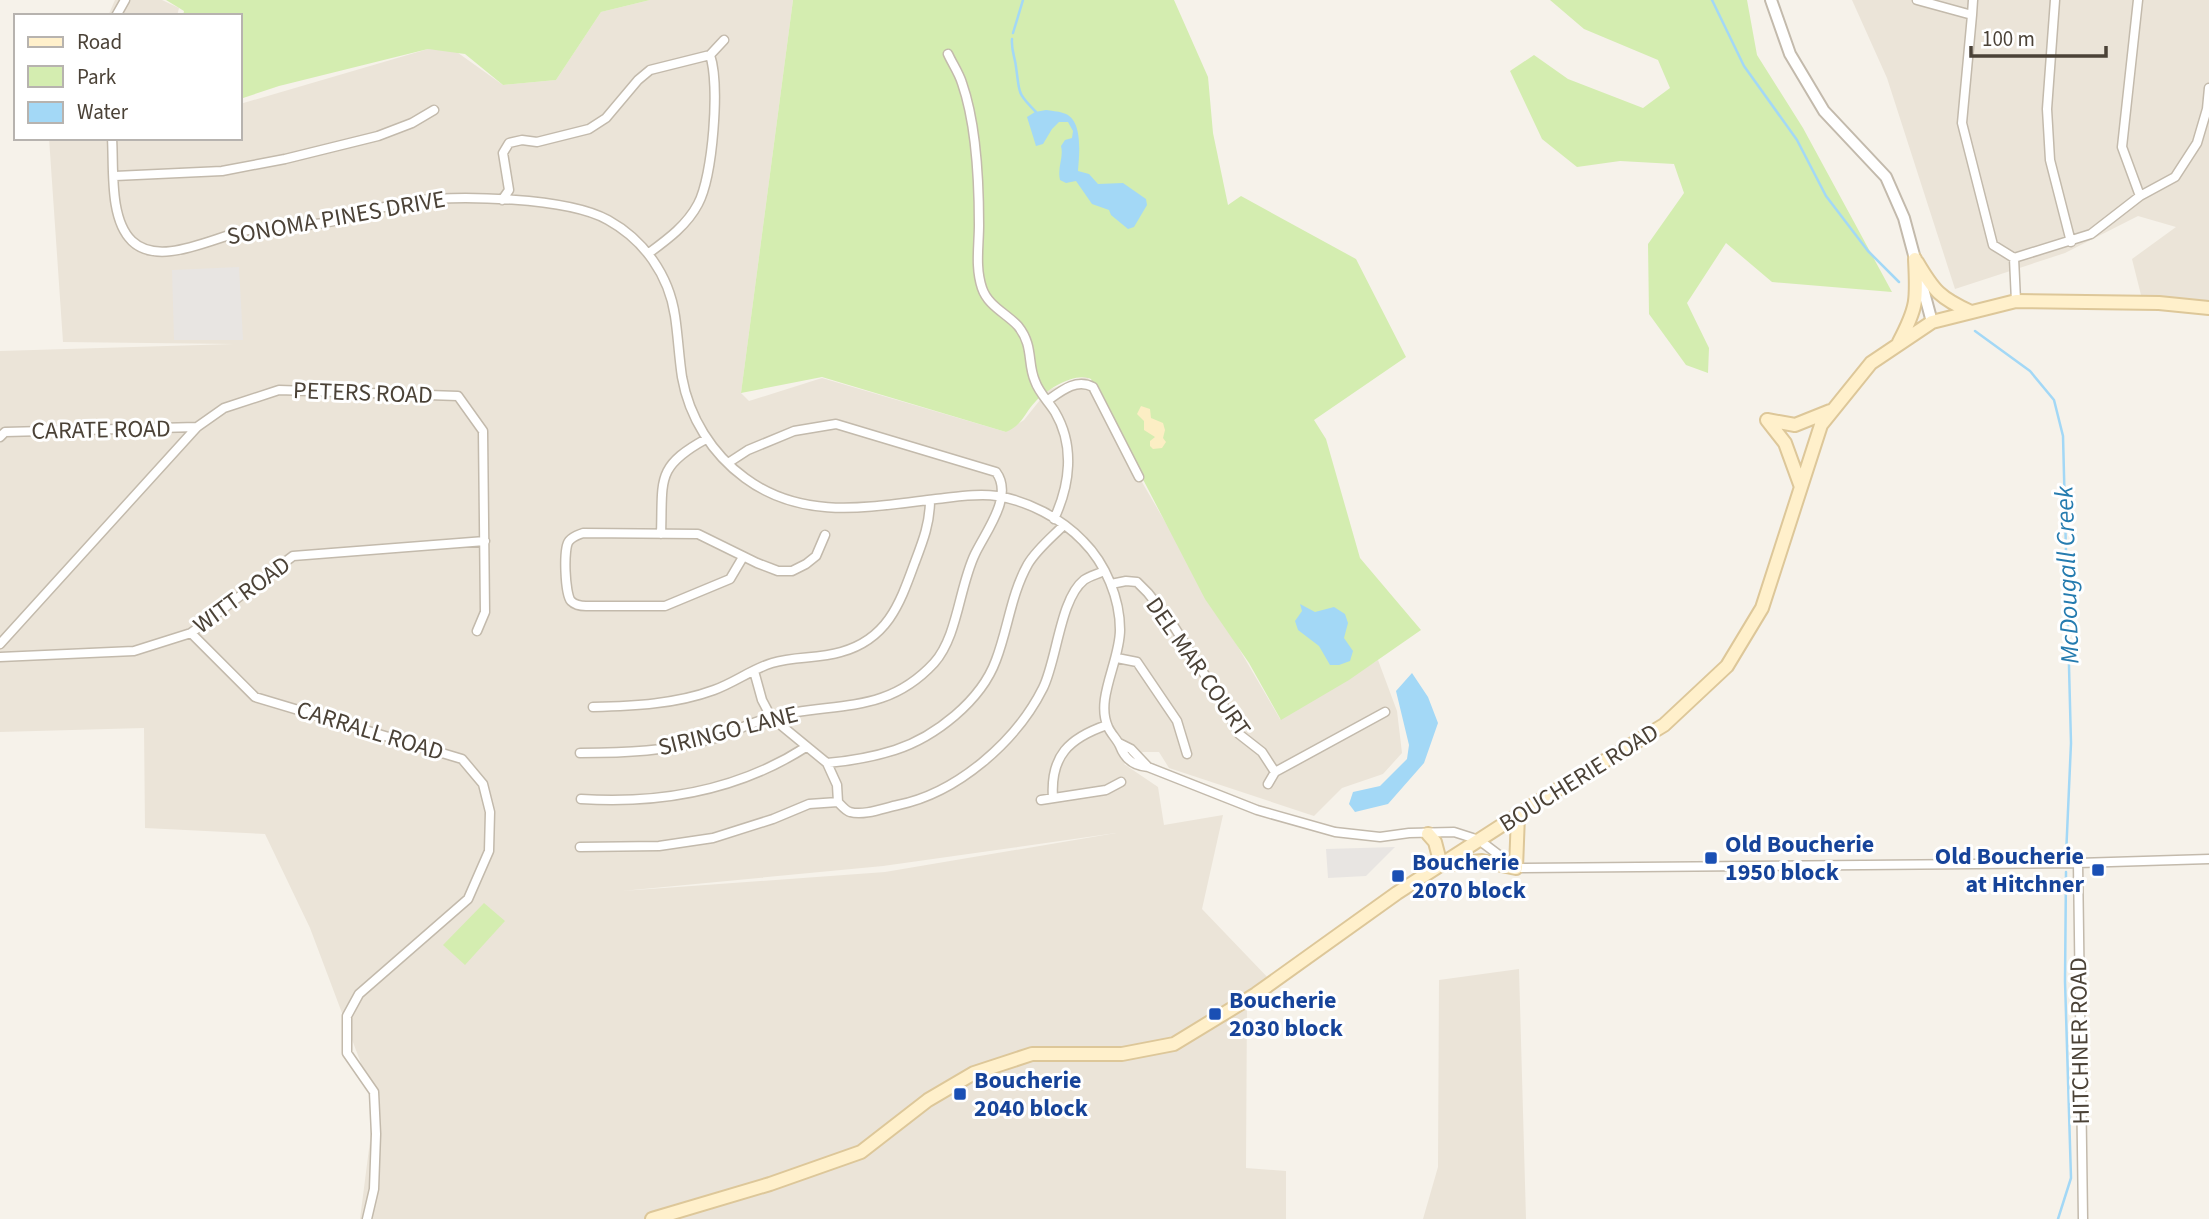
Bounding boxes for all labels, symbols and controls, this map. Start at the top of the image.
legend [14,14,242,140]
scale bar [1971,14,2106,58]
text: 100 m [1982,24,2035,54]
text: Road [77,27,122,57]
text: Park [77,62,117,92]
text: Water [77,97,129,127]
street label: SONOMA PINES DRIVE [224,182,448,254]
street label: PETERS ROAD [293,373,433,413]
street label: CARATE ROAD [31,411,171,449]
water label: McDougall Creek [2045,485,2089,665]
street label: WITT ROAD [186,548,298,642]
street label: DEL MAR COURT [1137,590,1259,744]
street label: CARRALL ROAD [292,692,448,770]
street label: SIRINGO LANE [654,697,802,765]
street label: BOUCHERIE ROAD [1493,715,1665,841]
place label: Old Boucherie 1950 block [1725,827,1874,890]
place label: Old Boucherie at Hitchner [1935,839,2084,902]
place label: Boucherie 2070 block [1412,845,1527,908]
marker: Old Boucherie 1950 block [1703,850,1719,866]
marker: Old Boucherie at Hitchner [2090,862,2106,878]
marker: Boucherie 2070 block [1390,868,1406,884]
street label: HITCHNER ROAD [2061,957,2099,1125]
place label: Boucherie 2030 block [1229,983,1344,1046]
marker: Boucherie 2030 block [1207,1006,1223,1022]
place label: Boucherie 2040 block [974,1063,1089,1126]
marker: Boucherie 2040 block [952,1086,968,1102]

